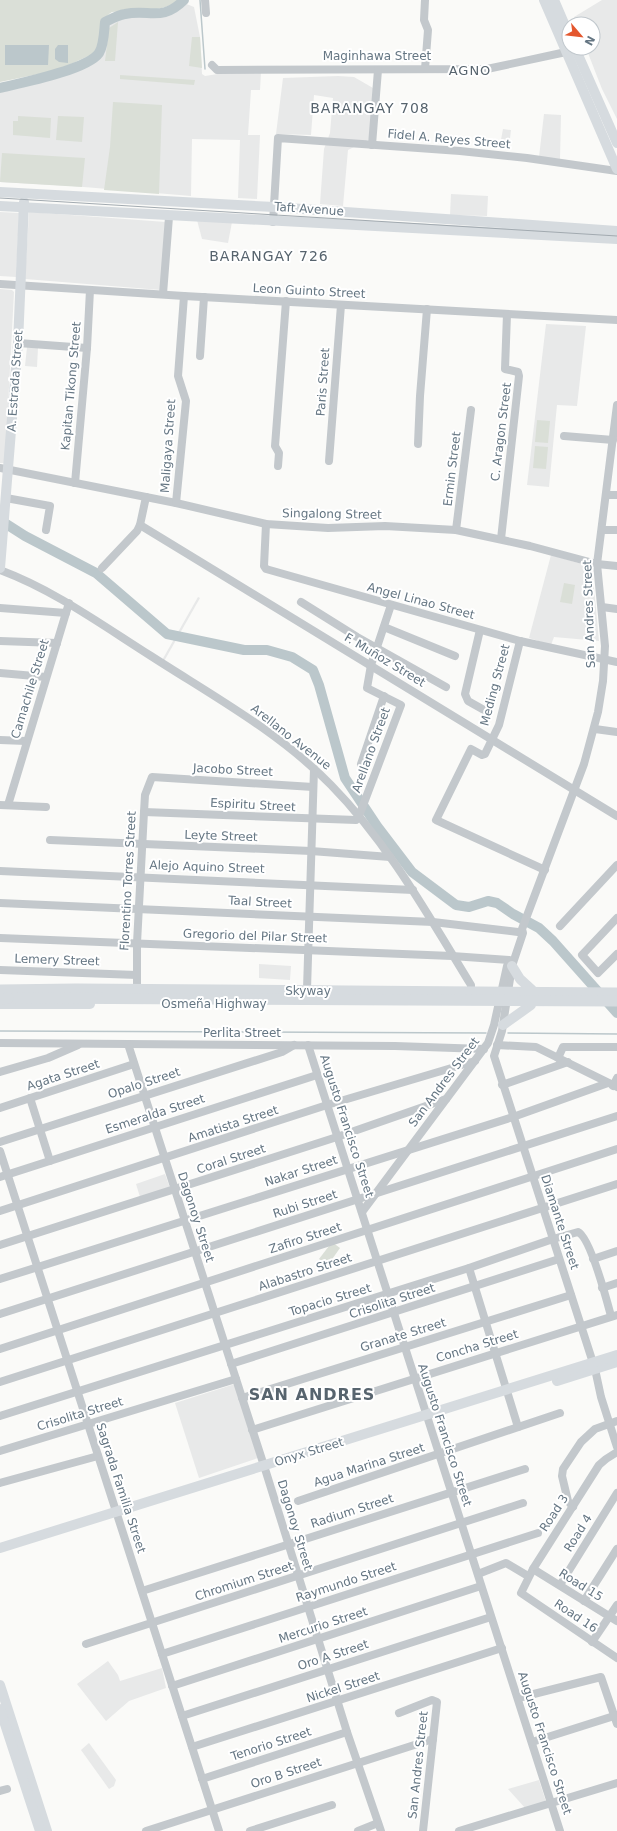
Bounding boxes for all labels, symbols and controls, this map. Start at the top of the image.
north arrow [561,16,601,56]
text: N [581,33,597,48]
street label: Maginhawa Street [323,49,432,63]
district label: AGNO [449,63,491,78]
district label: BARANGAY 708 [310,100,430,116]
street label: Fidel A. Reyes Street [387,127,511,151]
street label: Taft Avenue [273,200,344,218]
district label: BARANGAY 726 [209,248,329,264]
street label: Leon Guinto Street [252,281,366,301]
street label: Kapitan Tikong Street [58,321,84,451]
street label: A. Estrada Street [4,329,26,432]
street label: Paris Street [314,347,332,417]
street label: C. Aragon Street [488,382,514,482]
street label: Maligaya Street [158,398,178,493]
street label: Ermin Street [440,431,464,507]
street label: Singalong Street [282,506,382,522]
street label: San Andres Street [580,559,598,668]
street label: Angel Linao Street [366,580,476,622]
street label: F. Muñoz Street [342,630,428,690]
street label: Camachile Street [8,637,52,740]
street label: Meding Street [477,642,513,727]
street label: Arellano Avenue [248,701,334,773]
street label: Arellano Street [349,705,393,794]
street label: Jacobo Street [192,761,274,779]
street label: Espiritu Street [210,796,296,814]
street label: Florentino Torres Street [117,810,139,951]
street label: Leyte Street [184,828,258,844]
street label: Alejo Aquino Street [149,858,265,876]
street label: Taal Street [227,893,292,911]
street label: Gregorio del Pilar Street [183,926,328,946]
street label: Lemery Street [14,952,100,968]
street label: Skyway [285,984,331,998]
street label: Osmeña Highway [161,997,267,1011]
street label: Perlita Street [203,1026,281,1040]
street label: San Andres Street [406,1034,482,1130]
street label: Augusto Francisco Street [317,1053,377,1200]
street label: Agata Street [25,1057,101,1093]
street label: Opalo Street [106,1065,182,1101]
street label: Esmeralda Street [103,1091,207,1137]
street label: Amatista Street [186,1103,280,1145]
street label: Coral Street [195,1141,267,1177]
street label: Nakar Street [263,1153,339,1189]
street label: Dagonoy Street [175,1170,217,1264]
street label: Diamante Street [538,1173,582,1271]
street label: Rubi Street [271,1187,339,1221]
street label: Zafiro Street [267,1220,343,1256]
street label: Alabastro Street [257,1250,354,1294]
street label: Crisolita Street [347,1280,437,1321]
street label: Topacio Street [286,1281,373,1319]
street label: Granate Street [358,1315,448,1355]
street label: Concha Street [434,1327,520,1365]
street label: Augusto Francisco Street [415,1362,475,1509]
district label: SAN ANDRES [249,1385,375,1404]
street label: Crisolita Street [35,1394,125,1434]
street label: Sagrada Familia Street [93,1421,149,1555]
street label: Onyx Street [273,1435,346,1469]
street label: Agua Marina Street [312,1440,427,1490]
street label: Dagonoy Street [275,1478,316,1572]
street label: Radium Street [309,1491,395,1531]
street label: Road 3 [537,1492,571,1534]
street label: Road 4 [561,1512,595,1554]
street label: Chromium Street [193,1558,295,1604]
street label: Raymundo Street [294,1559,398,1605]
street label: Road 15 [556,1566,606,1604]
street label: Road 16 [552,1596,600,1636]
street label: Mercurio Street [277,1604,369,1646]
street label: Oro A Street [296,1637,371,1673]
street label: Nickel Street [304,1668,382,1705]
street label: Augusto Francisco Street [515,1670,575,1817]
street label: San Andres Street [405,1710,431,1820]
street label: Tenorio Street [228,1724,313,1764]
street label: Oro B Street [249,1755,324,1791]

